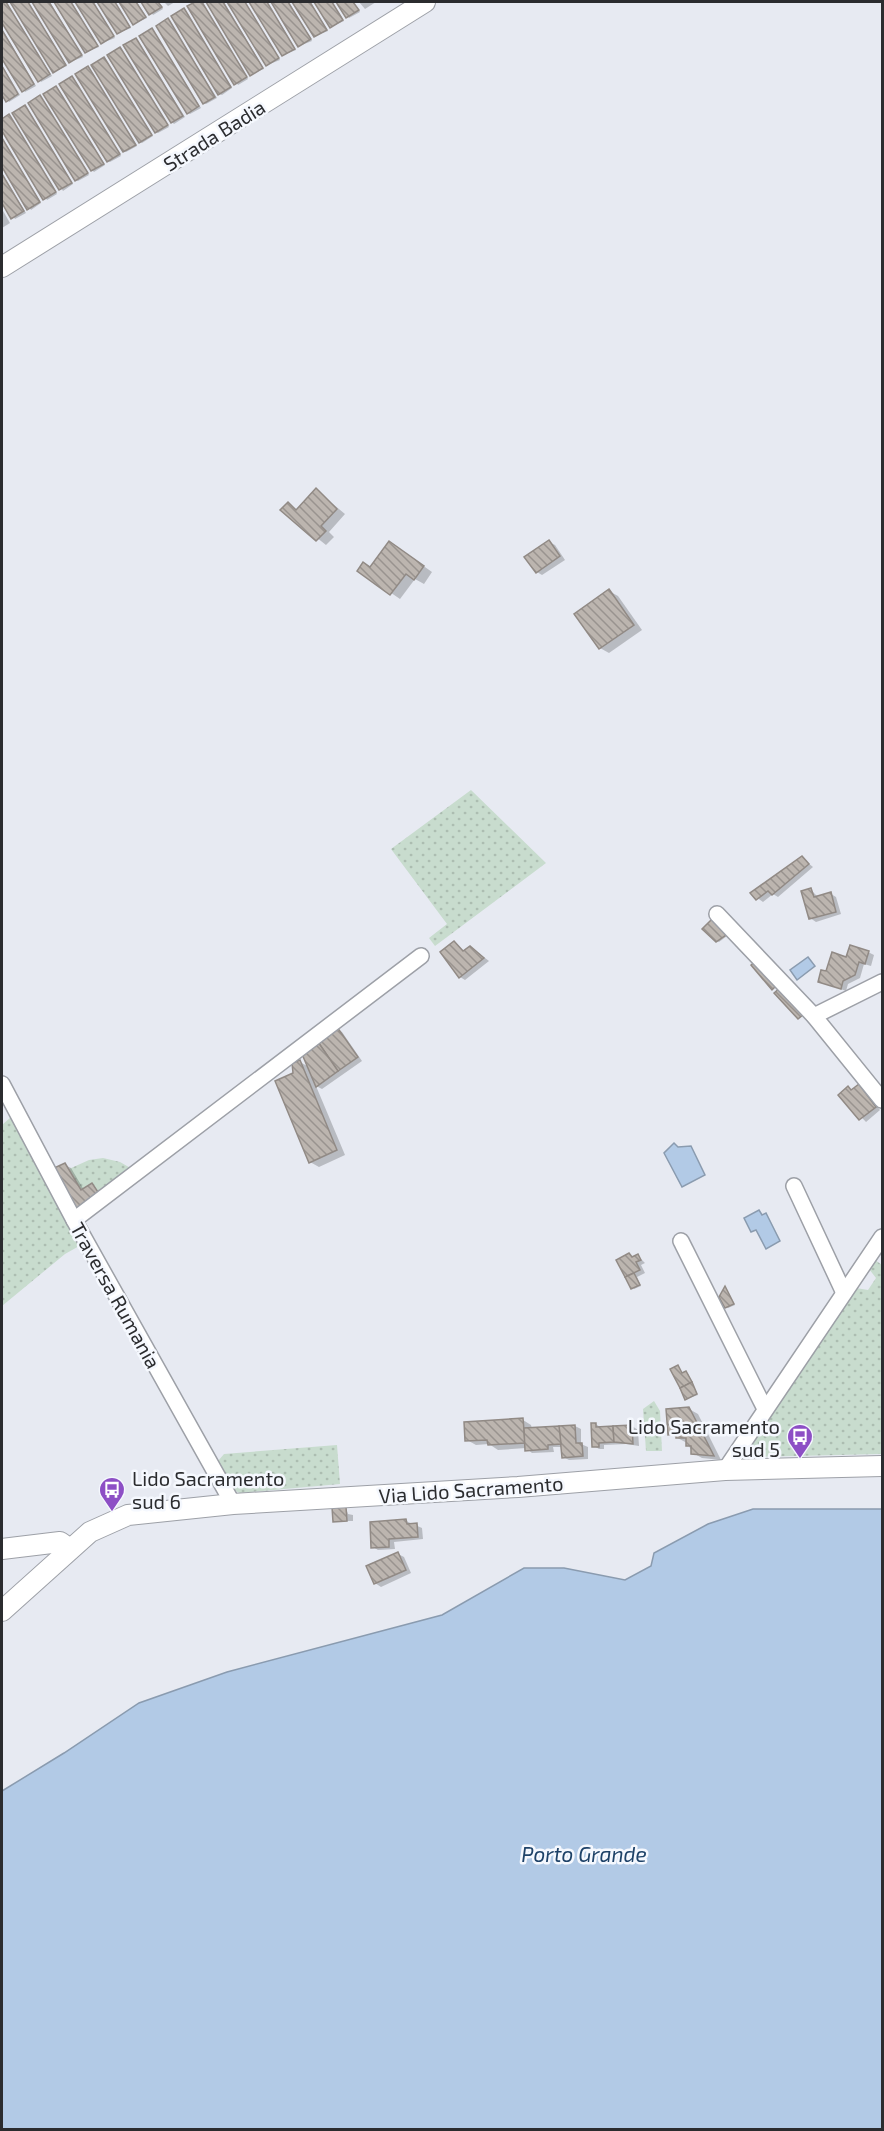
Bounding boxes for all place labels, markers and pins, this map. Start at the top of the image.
place label: Lido Sacramento sud 5 [628,1414,780,1461]
bus stop icon: Lido Sacramento sud 5 [785,1422,815,1460]
place label: Lido Sacramento sud 6 [132,1466,284,1513]
bus stop icon: Lido Sacramento sud 6 [97,1475,127,1513]

